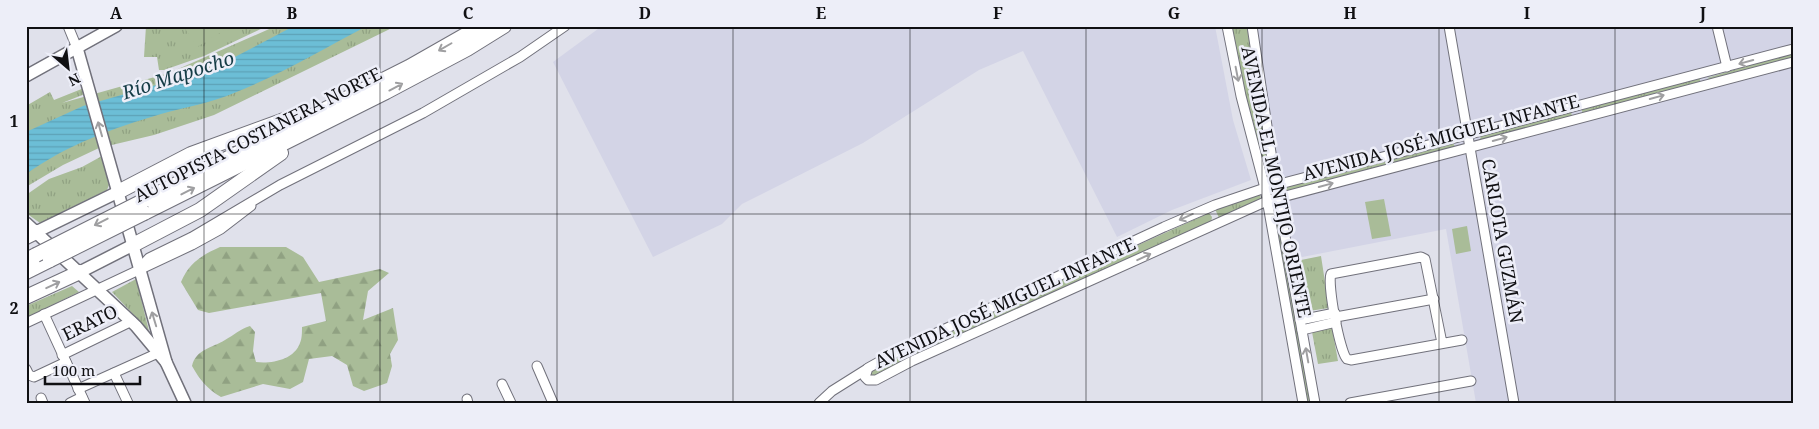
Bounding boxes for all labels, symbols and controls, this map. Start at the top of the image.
text: A [110,2,123,24]
text: B [287,2,298,24]
text: C [463,2,474,24]
text: D [639,2,651,24]
text: E [816,2,826,24]
text: F [993,2,1003,24]
text: G [1168,2,1180,24]
text: H [1343,2,1357,24]
text: I [1524,2,1530,24]
text: J [1699,2,1707,24]
north arrow [42,42,92,92]
one-way arrow [439,43,453,53]
street label: AVENIDA EL MONTIJO ORIENTE [1236,44,1318,320]
water label: Río Mapocho [118,45,237,106]
one-way arrow [1738,58,1754,67]
street label: AUTOPISTA COSTANERA NORTE [130,61,385,207]
one-way arrow [1232,66,1242,82]
text: N [65,69,84,91]
one-way arrow [388,82,403,91]
street label: AVENIDA JOSÉ MIGUEL INFANTE [1300,89,1582,186]
one-way arrow [1649,92,1665,102]
text: 1 [9,110,19,132]
one-way arrow [95,121,105,137]
one-way arrow [1492,134,1508,143]
street label: CARLOTA GUZMÁN [1477,157,1529,325]
one-way arrow [1318,180,1334,189]
one-way arrow [180,186,195,196]
one-way arrow [1179,213,1194,223]
one-way arrow [94,218,109,227]
street label: AVENIDA JOSÉ MIGUEL INFANTE [870,231,1139,373]
one-way arrow [1136,251,1151,261]
one-way arrow [45,279,60,289]
text: 2 [9,297,19,319]
street label: ERATO [58,298,121,346]
one-way arrow [149,312,158,327]
one-way arrow [1301,347,1311,363]
scale bar [45,354,140,386]
text: 100 m [52,360,95,380]

